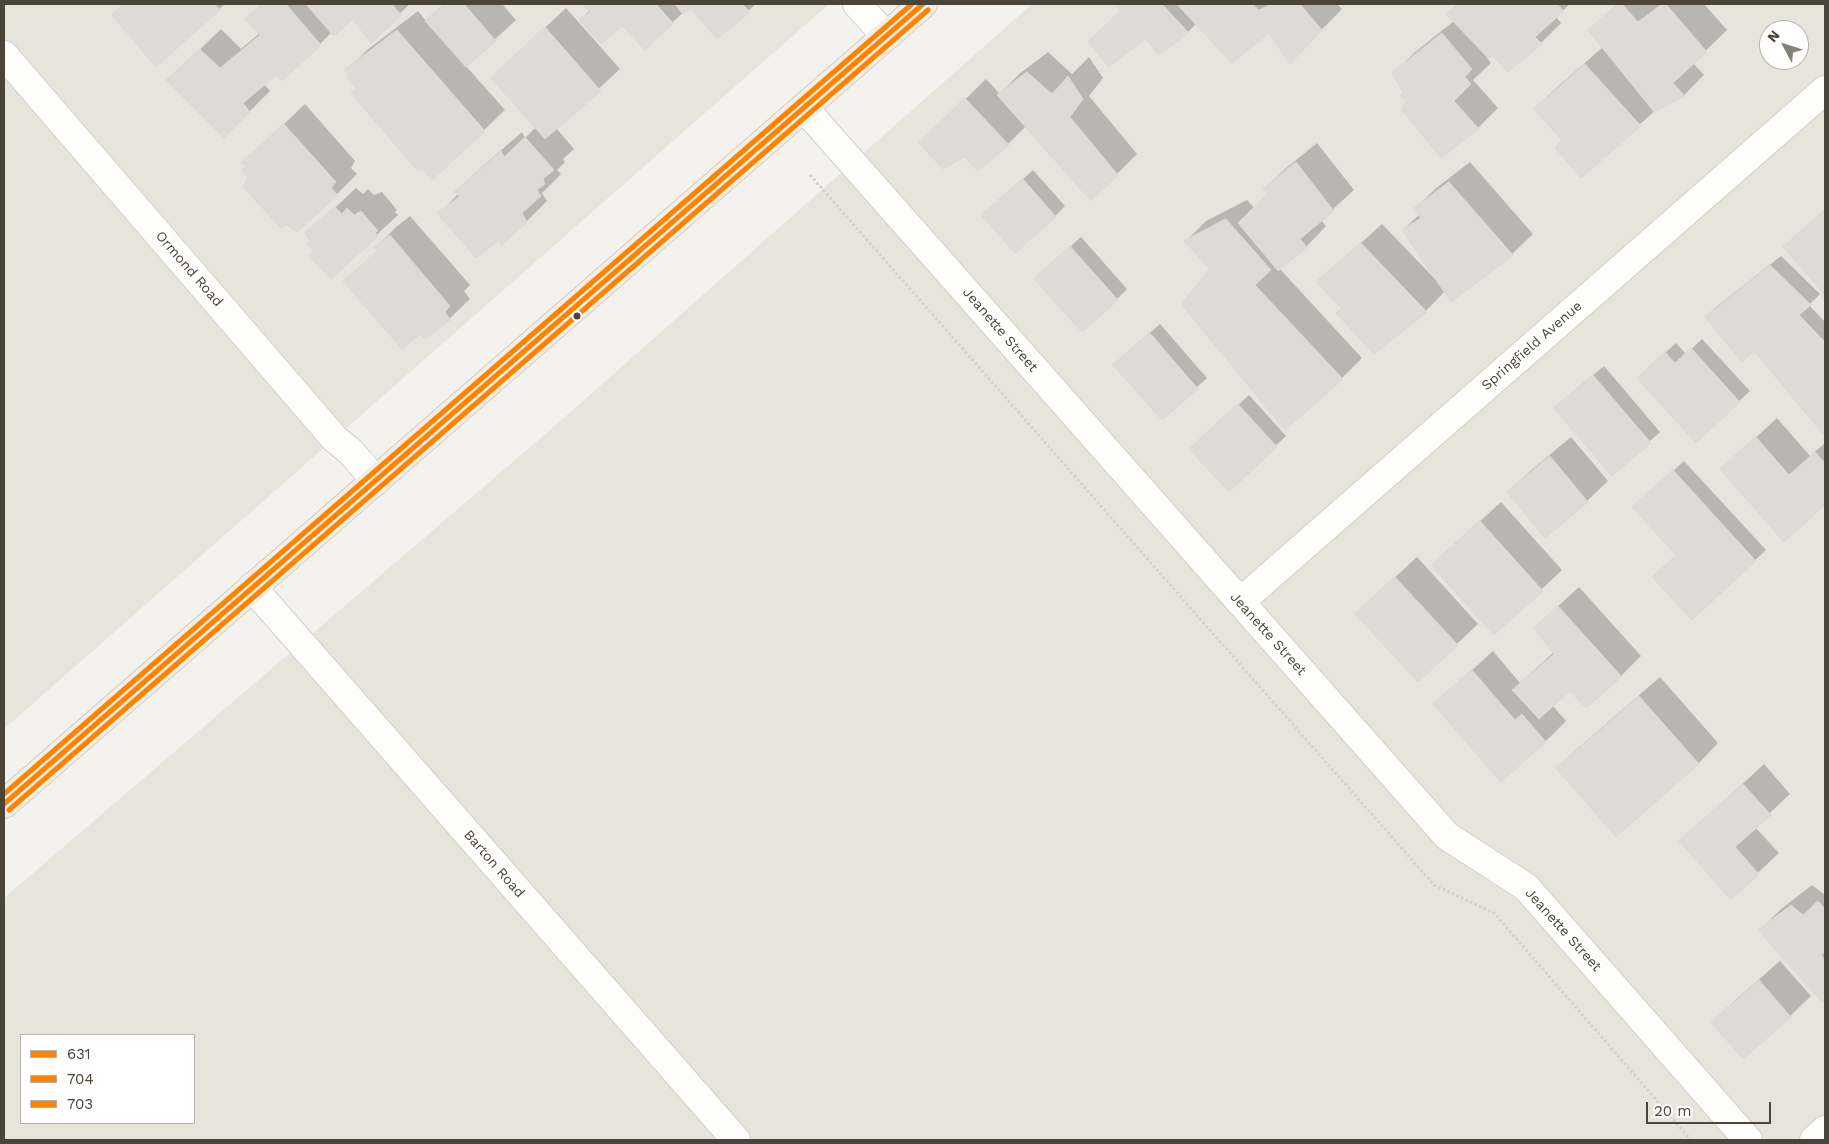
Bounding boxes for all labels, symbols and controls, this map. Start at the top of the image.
north arrow [1759,20,1809,70]
text: N [1764,27,1783,45]
street label: Ormond Road [152,228,226,310]
street label: Jeanette Street [959,284,1041,376]
street label: Springfield Avenue [1478,298,1586,394]
unlabelled marker [572,311,582,321]
street label: Jeanette Street [1226,589,1310,679]
street label: Barton Road [460,827,528,901]
street label: Jeanette Street [1521,885,1605,975]
legend [20,1034,195,1124]
text: 631 [67,1045,91,1063]
text: 704 [67,1070,94,1088]
scale bar [1649,1092,1774,1124]
text: 703 [67,1095,93,1113]
text: 20 m [1654,1102,1692,1120]

